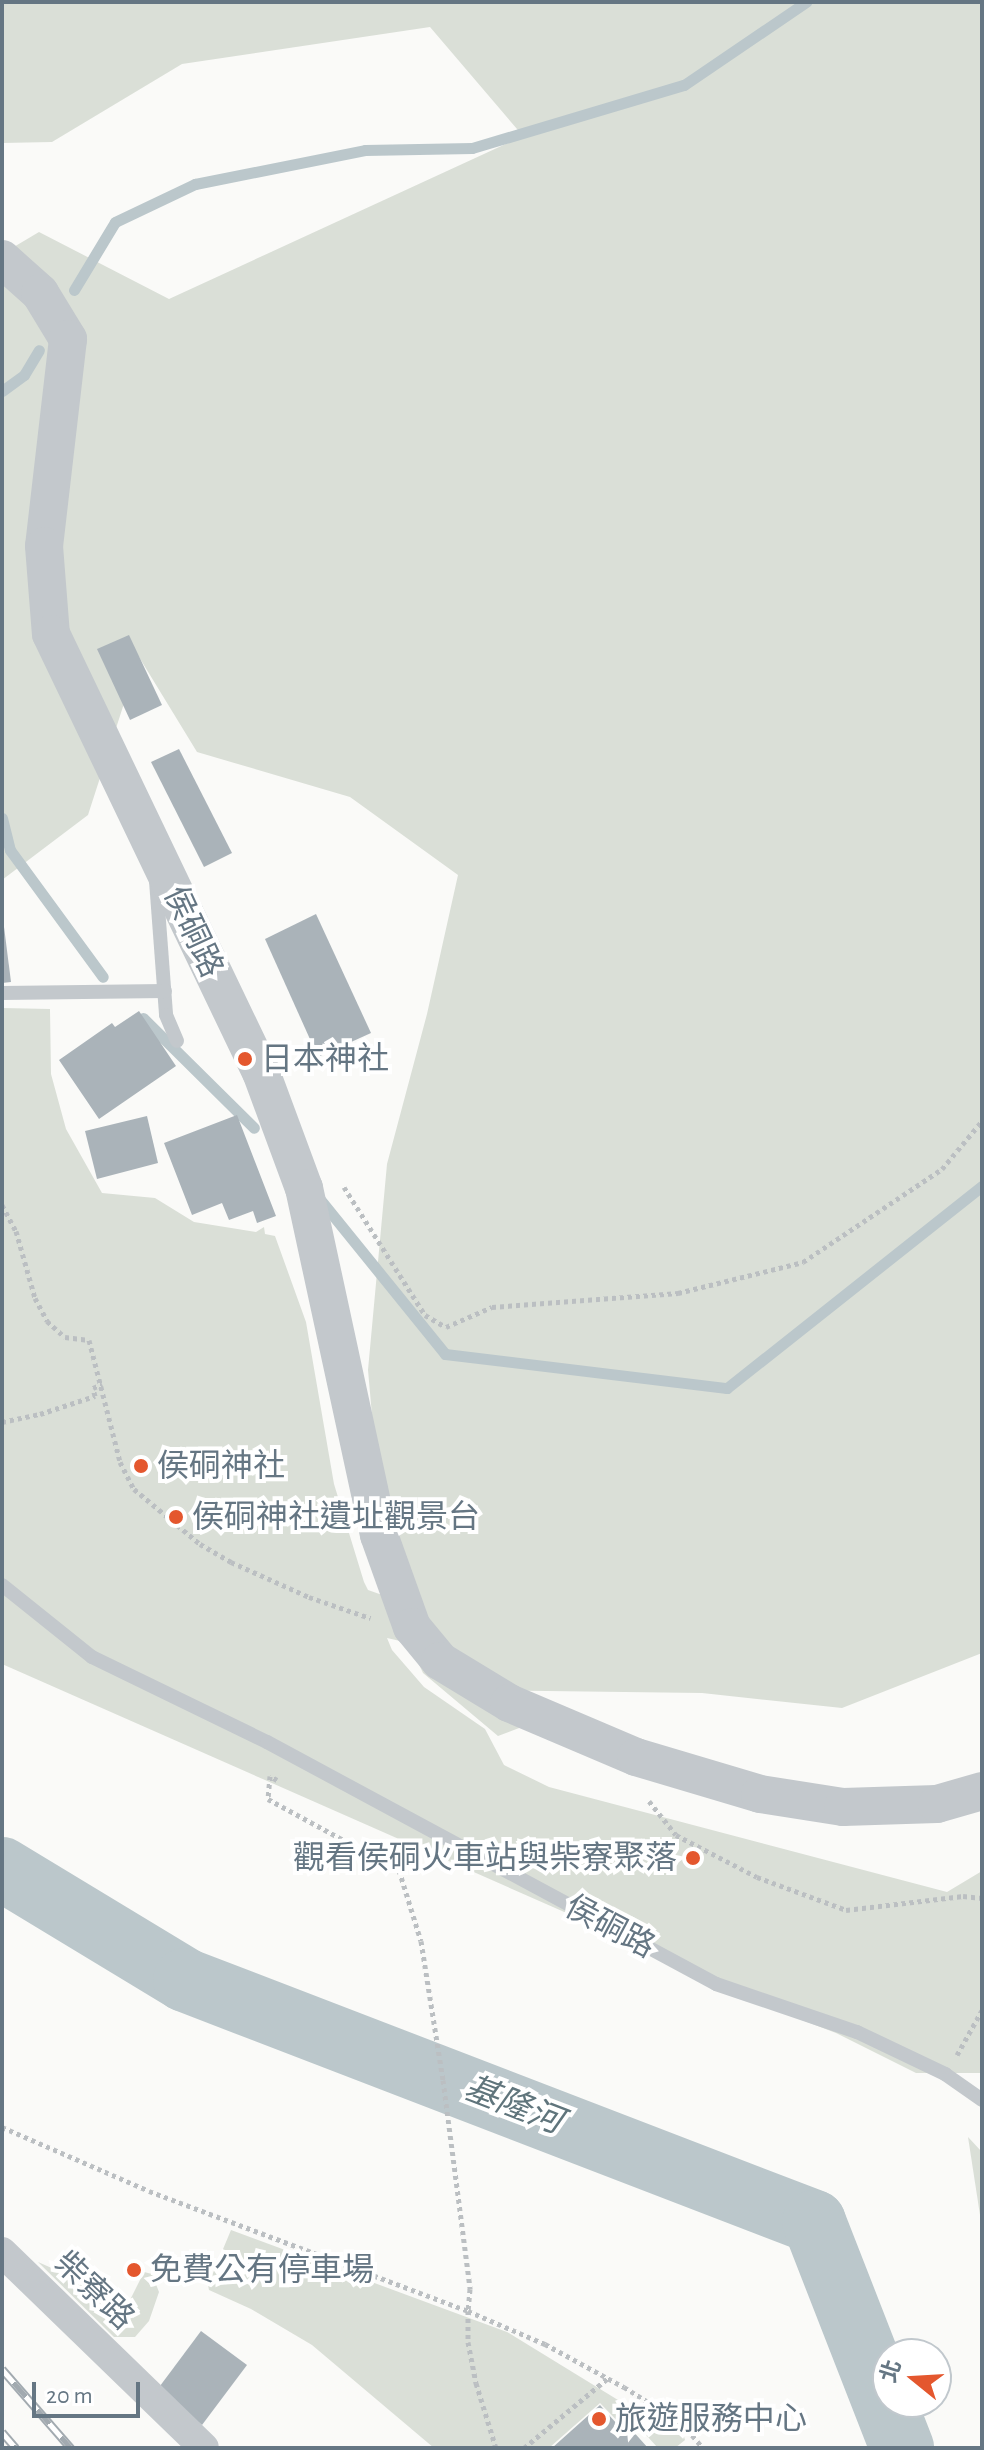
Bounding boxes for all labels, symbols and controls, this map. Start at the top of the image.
street label: 侯硐路 [155,880,231,984]
place label: 日本神社 [261,1040,389,1078]
marker: 日本神社 [236,1050,254,1068]
place label: 侯硐神社 [157,1447,285,1485]
marker: 侯硐神社 [132,1457,150,1475]
place label: 侯硐神社遺址觀景台 [192,1498,480,1536]
marker: 侯硐神社遺址觀景台 [167,1508,185,1526]
place label: 觀看侯硐火車站與柴寮聚落 [293,1839,677,1877]
marker: 觀看侯硐火車站與柴寮聚落 [684,1849,702,1867]
street label: 侯硐路 [559,1888,661,1966]
water label: 基隆河 [458,2069,568,2143]
street label: 柴寮路 [46,2244,142,2338]
place label: 免費公有停車場 [150,2251,374,2289]
marker: 免費公有停車場 [125,2261,143,2279]
north arrow [872,2338,952,2418]
text: 北 [877,2357,905,2385]
scale bar [36,2366,144,2416]
text: 20 m [46,2384,93,2408]
place label: 旅遊服務中心 [615,2400,807,2438]
marker: 旅遊服務中心 [590,2410,608,2428]

